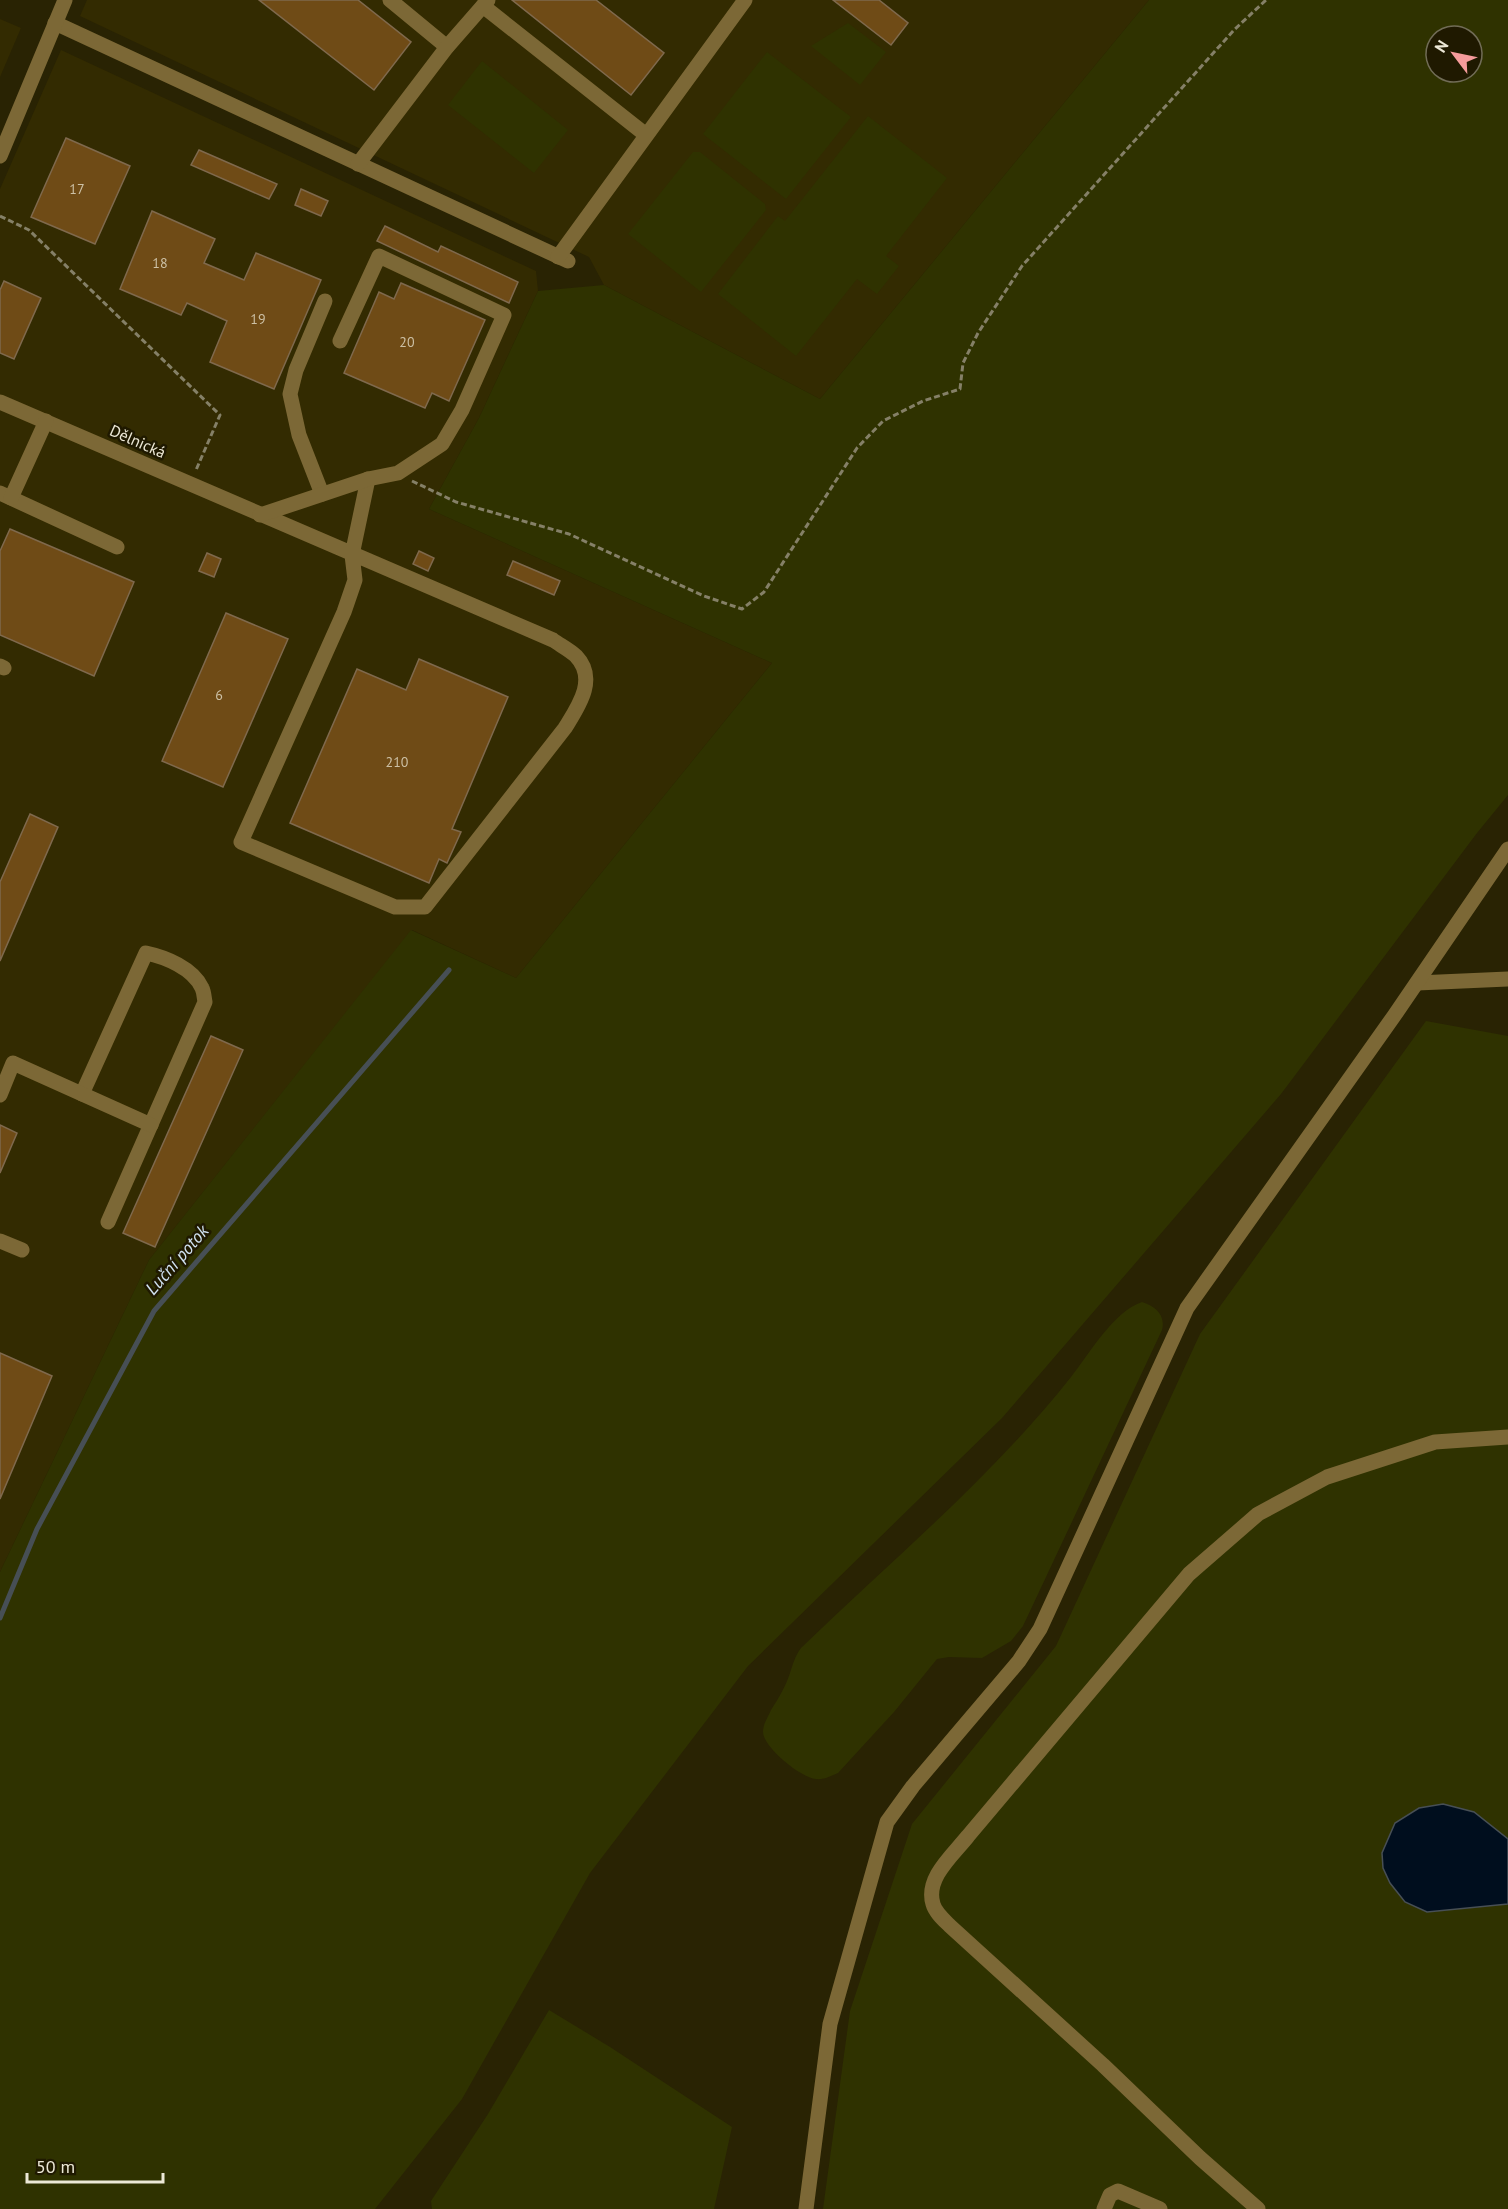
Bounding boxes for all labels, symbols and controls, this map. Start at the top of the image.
north arrow [1424,24,1484,84]
text: N [1430,36,1453,56]
house number: 17 [69,180,85,198]
house number: 18 [152,254,168,272]
house number: 19 [250,310,266,328]
house number: 20 [399,333,415,351]
street label: Dělnická [107,420,169,462]
house number: 6 [215,686,223,704]
house number: 210 [386,753,409,771]
water label: Luční potok [140,1219,214,1299]
scale bar [27,2146,164,2184]
text: 50 m [36,2155,75,2178]

